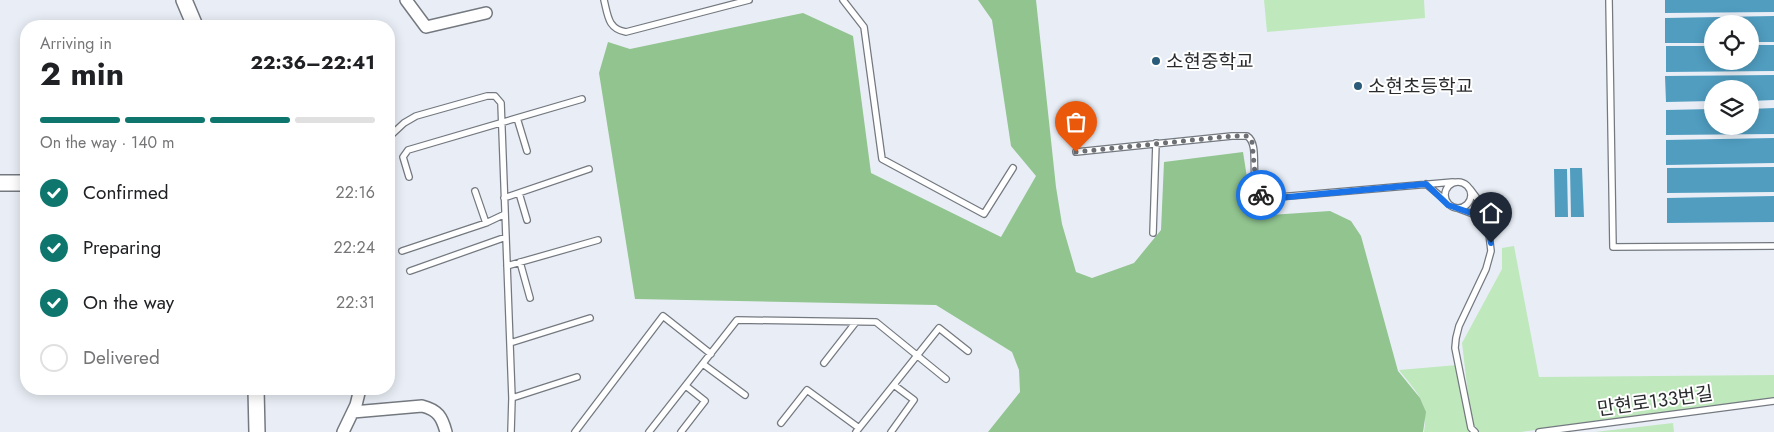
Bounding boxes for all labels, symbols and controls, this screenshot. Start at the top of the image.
map controls [1704,15,1759,135]
button: locate [1704,15,1759,70]
text: Arriving in [40,32,112,55]
place label: 소현중학교 [1166,48,1253,75]
text: 22:36–22:41 [251,49,375,76]
text: 2 min [40,51,124,97]
marker: 소현중학교 [1150,55,1162,67]
place label: 소현초등학교 [1368,73,1473,100]
marker: 소현초등학교 [1352,80,1364,92]
button: layers [1704,80,1759,135]
pin [1055,101,1097,152]
icon: bag [1062,108,1090,136]
text: On the way · 140 m [40,131,174,154]
courier [1236,170,1286,220]
icon: check [40,179,68,207]
text: Confirmed [83,179,169,206]
text: 22:16 [336,181,375,204]
icon: bike [1247,181,1275,209]
pin [1470,192,1512,243]
icon: home [1477,199,1505,227]
icon: check [40,234,68,262]
text: Preparing [83,234,161,261]
text: 22:24 [334,236,375,259]
icon: check [40,289,68,317]
text: On the way [83,289,174,316]
text: 22:31 [336,291,375,314]
text: Delivered [83,344,160,371]
street label: 만현로133번길 [1595,380,1715,422]

